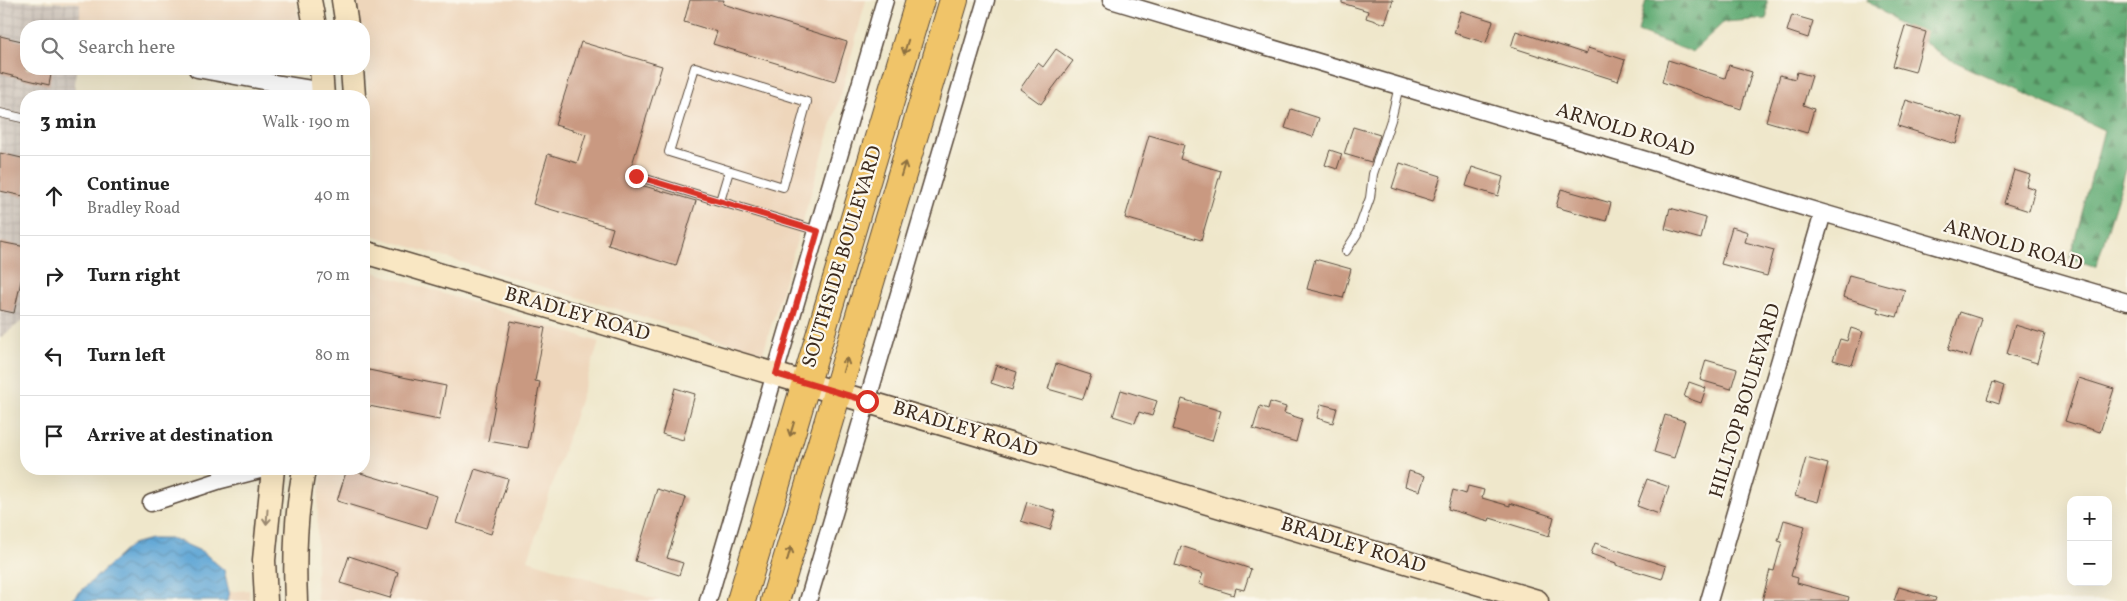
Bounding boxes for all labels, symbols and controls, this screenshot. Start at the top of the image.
search box [20,20,370,75]
icon: search [38,34,66,62]
text: Search here [78,35,175,61]
one-way arrow [901,38,911,54]
street label: ARNOLD ROAD [1552,97,1698,165]
text: 3 min [40,108,96,137]
text: Walk · 190 m [262,112,350,134]
street label: SOUTHSIDE BOULEVARD [796,142,890,372]
one-way arrow [899,161,909,177]
route end [625,165,648,188]
text: Continue [87,172,170,198]
icon: ahead [40,182,68,210]
text: 40 m [314,185,350,207]
text: Bradley Road [87,198,180,220]
street label: ARNOLD ROAD [1940,213,2086,279]
icon: right [40,262,68,290]
text: Turn right [87,263,180,289]
text: 70 m [316,265,350,287]
street label: BRADLEY ROAD [501,281,653,349]
street label: HILLTOP BOULEVARD [1703,300,1789,502]
icon: left [40,342,68,370]
text: Turn left [87,343,166,369]
text: 80 m [315,345,350,367]
one-way arrow [840,357,850,373]
route start [856,390,879,413]
street label: BRADLEY ROAD [889,395,1041,465]
one-way arrow [787,421,797,437]
icon: arrive [40,422,68,450]
text: Arrive at destination [87,423,273,449]
map controls [2067,496,2112,586]
button: + [2067,496,2112,541]
one-way arrow [263,509,272,525]
street label: BRADLEY ROAD [1277,511,1429,581]
button: − [2067,541,2112,586]
one-way arrow [785,547,794,563]

